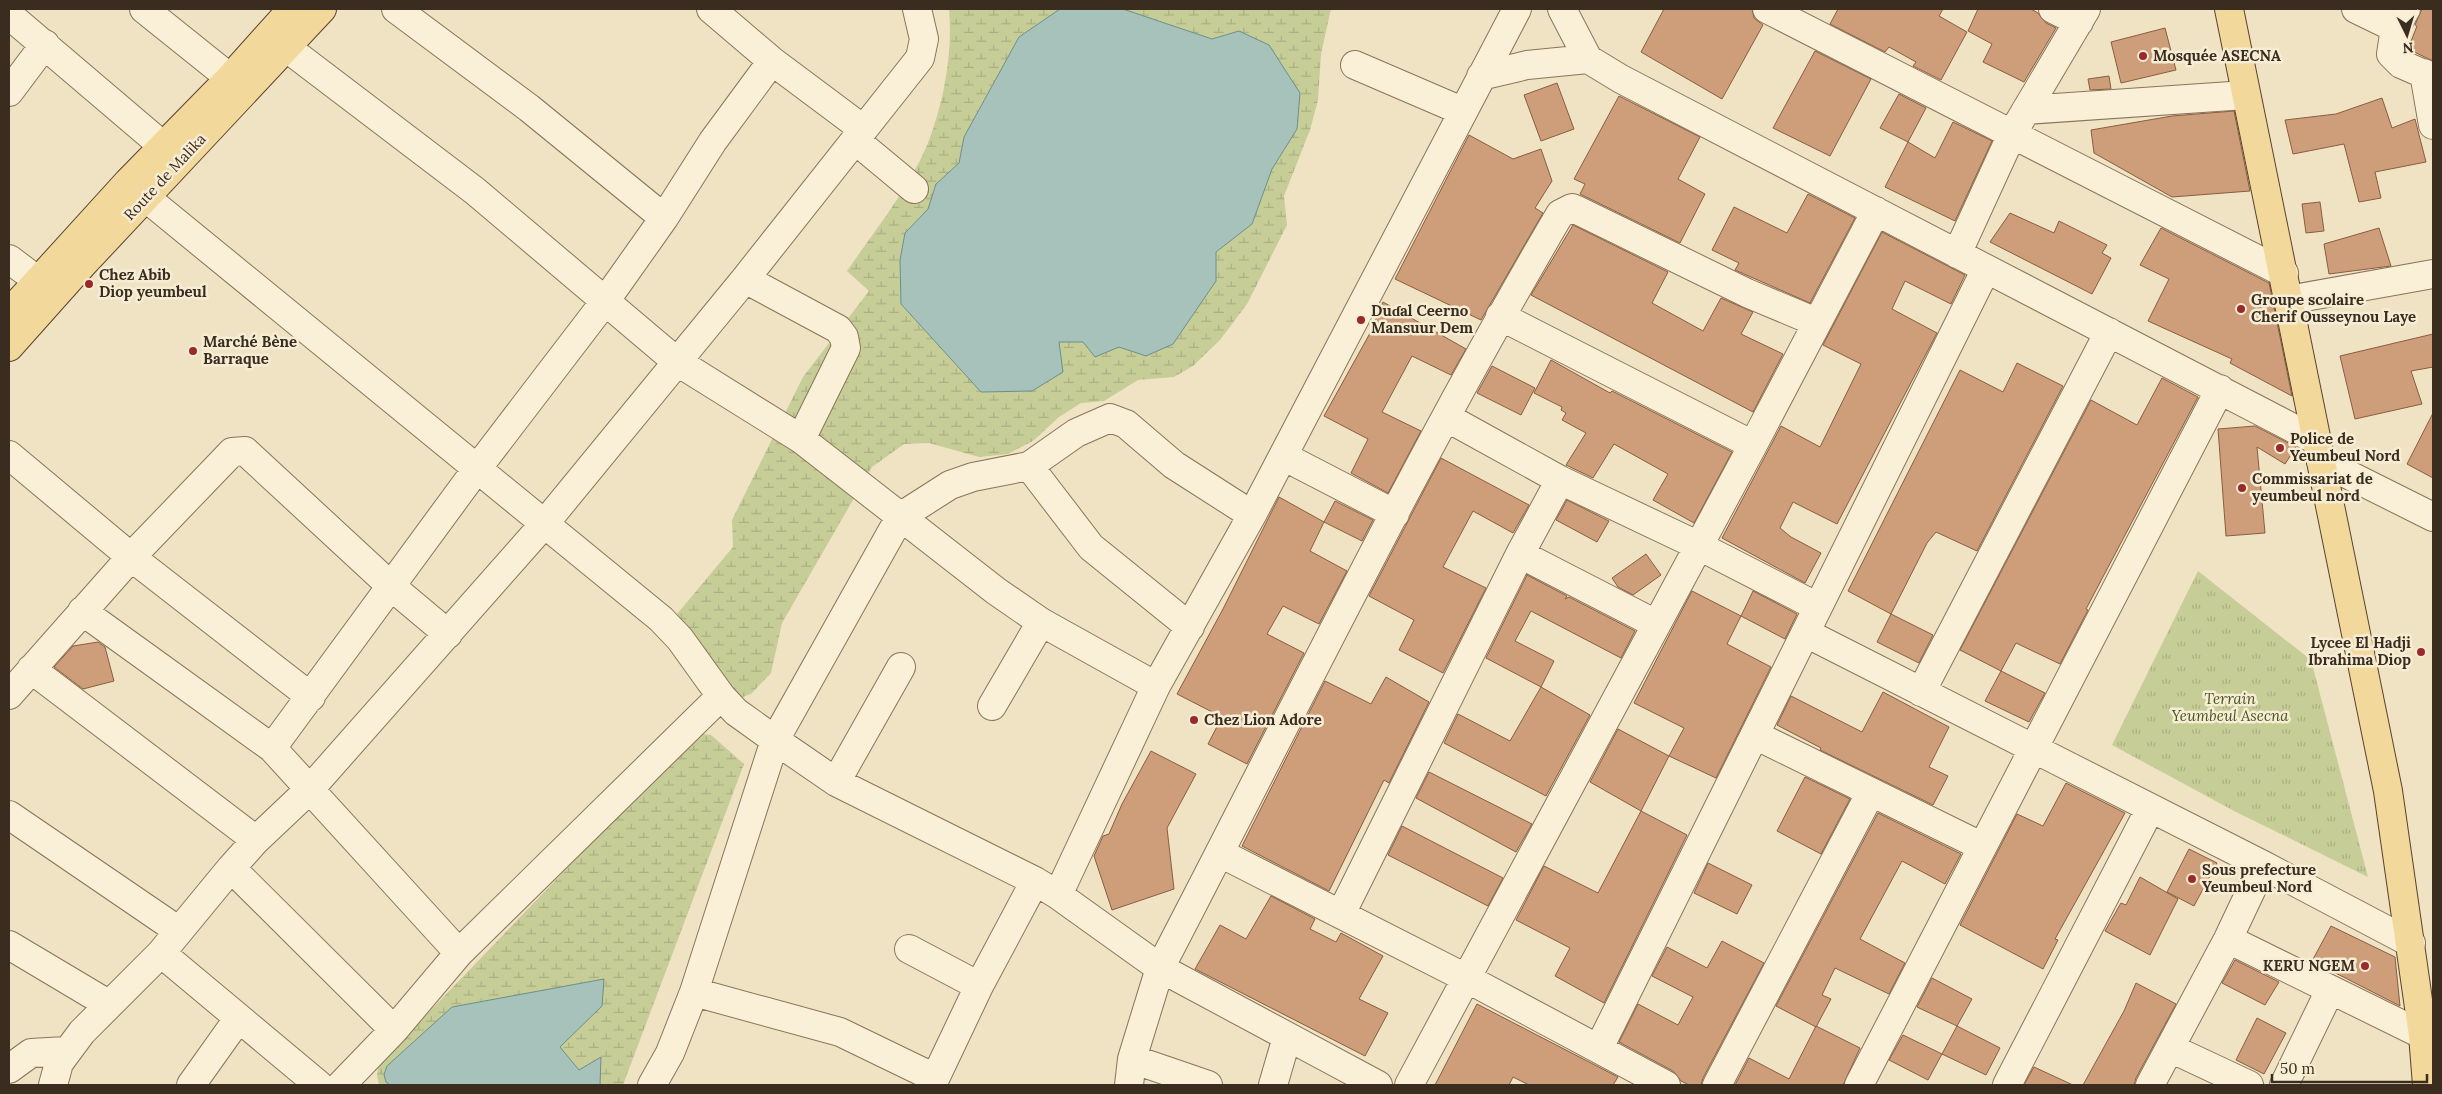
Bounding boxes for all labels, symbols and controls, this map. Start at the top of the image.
north arrow [2382,10,2432,60]
text: N [2402,39,2414,57]
place label: Mosquée ASECNA [2153,46,2281,65]
marker: Mosquée ASECNA [2137,50,2149,62]
street label: Route de Malika [120,129,210,224]
place label: Chez Abib Diop yeumbeul [99,265,207,301]
marker: Chez Abib Diop yeumbeul [83,278,95,290]
place label: Groupe scolaire Cherif Ousseynou Laye [2251,290,2416,326]
place label: Duɗal Ceerno Mansuur Dem [1371,301,1473,337]
marker: Groupe scolaire Cherif Ousseynou Laye [2235,303,2247,315]
marker: Duɗal Ceerno Mansuur Dem [1355,314,1367,326]
place label: Marché Bène Barraque [203,332,297,368]
marker: Marché Bène Barraque [187,345,199,357]
place label: Police de Yeumbeul Nord [2290,429,2400,465]
marker: Police de Yeumbeul Nord [2274,442,2286,454]
place label: Commissariat de yeumbeul nord [2252,469,2373,505]
marker: Commissariat de yeumbeul nord [2236,482,2248,494]
place label: Lycee El Hadji Ibrahima Diop [2308,633,2411,669]
marker: Lycee El Hadji Ibrahima Diop [2415,646,2427,658]
park label: Terrain Yeumbeul Asecna [2172,689,2289,725]
place label: Chez Lion Adore [1204,710,1322,729]
marker: Chez Lion Adore [1188,714,1200,726]
place label: Sous prefecture Yeumbeul Nord [2202,860,2316,896]
marker: Sous prefecture Yeumbeul Nord [2186,873,2198,885]
place label: KERU NGEM [2263,956,2355,975]
marker: KERU NGEM [2359,960,2371,972]
scale bar [2272,1052,2427,1084]
text: 50 m [2280,1059,2315,1078]

